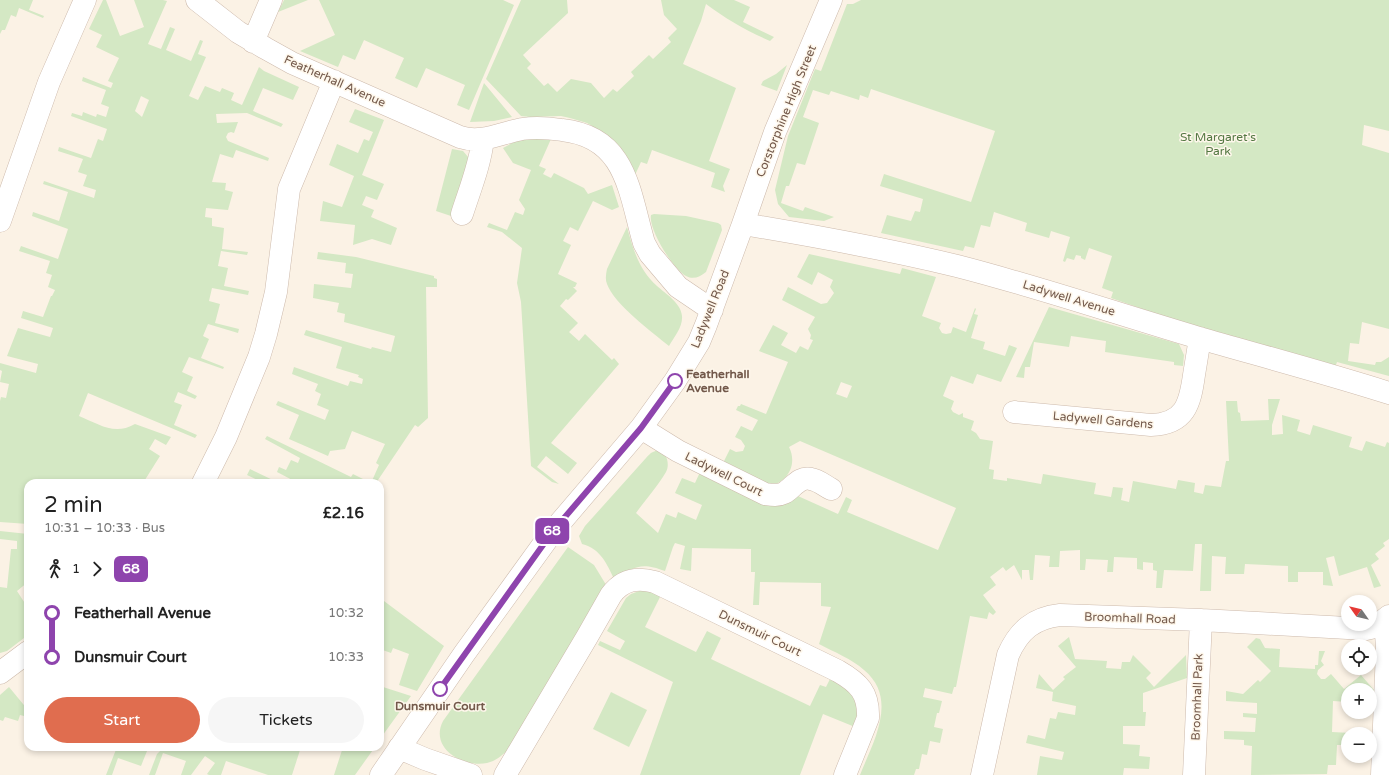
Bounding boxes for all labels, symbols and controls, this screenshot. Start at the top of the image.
street label: Corstorphine High Street [753,42,819,179]
street label: Featherhall Avenue [282,52,388,110]
park label: St Margaret's Park [1180,130,1256,158]
street label: Ladywell Road [688,268,732,350]
street label: Ladywell Avenue [1021,277,1117,319]
place label: Featherhall Avenue [686,367,750,395]
marker: Featherhall Avenue [667,373,683,389]
street label: Ladywell Gardens [1052,409,1154,431]
street label: Ladywell Court [683,449,766,499]
text: 2 min [44,492,103,518]
text: £2.16 [323,504,364,522]
line badge: 68 [534,518,570,544]
text: 10:31 – 10:33 · Bus [44,520,165,536]
text: 68 [543,522,561,539]
icon: walk [44,558,66,580]
icon: forward [86,558,108,580]
text: 68 [122,560,140,577]
text: 1 [72,561,80,577]
north arrow [1341,595,1377,631]
map controls [1341,595,1377,763]
text: Featherhall Avenue [74,604,211,622]
text: 10:32 [328,605,364,621]
street label: Dunsmuir Court [716,607,804,659]
street label: Broomhall Road [1084,609,1176,627]
button: locate [1341,639,1377,675]
text: Dunsmuir Court [74,648,187,666]
text: 10:33 [328,649,364,665]
street label: Broomhall Park [1188,653,1206,741]
marker: Dunsmuir Court [432,681,448,697]
button: + [1341,683,1377,719]
button: Start [44,697,200,743]
button: Tickets [208,697,364,743]
place label: Dunsmuir Court [395,699,486,713]
button: − [1341,727,1377,763]

